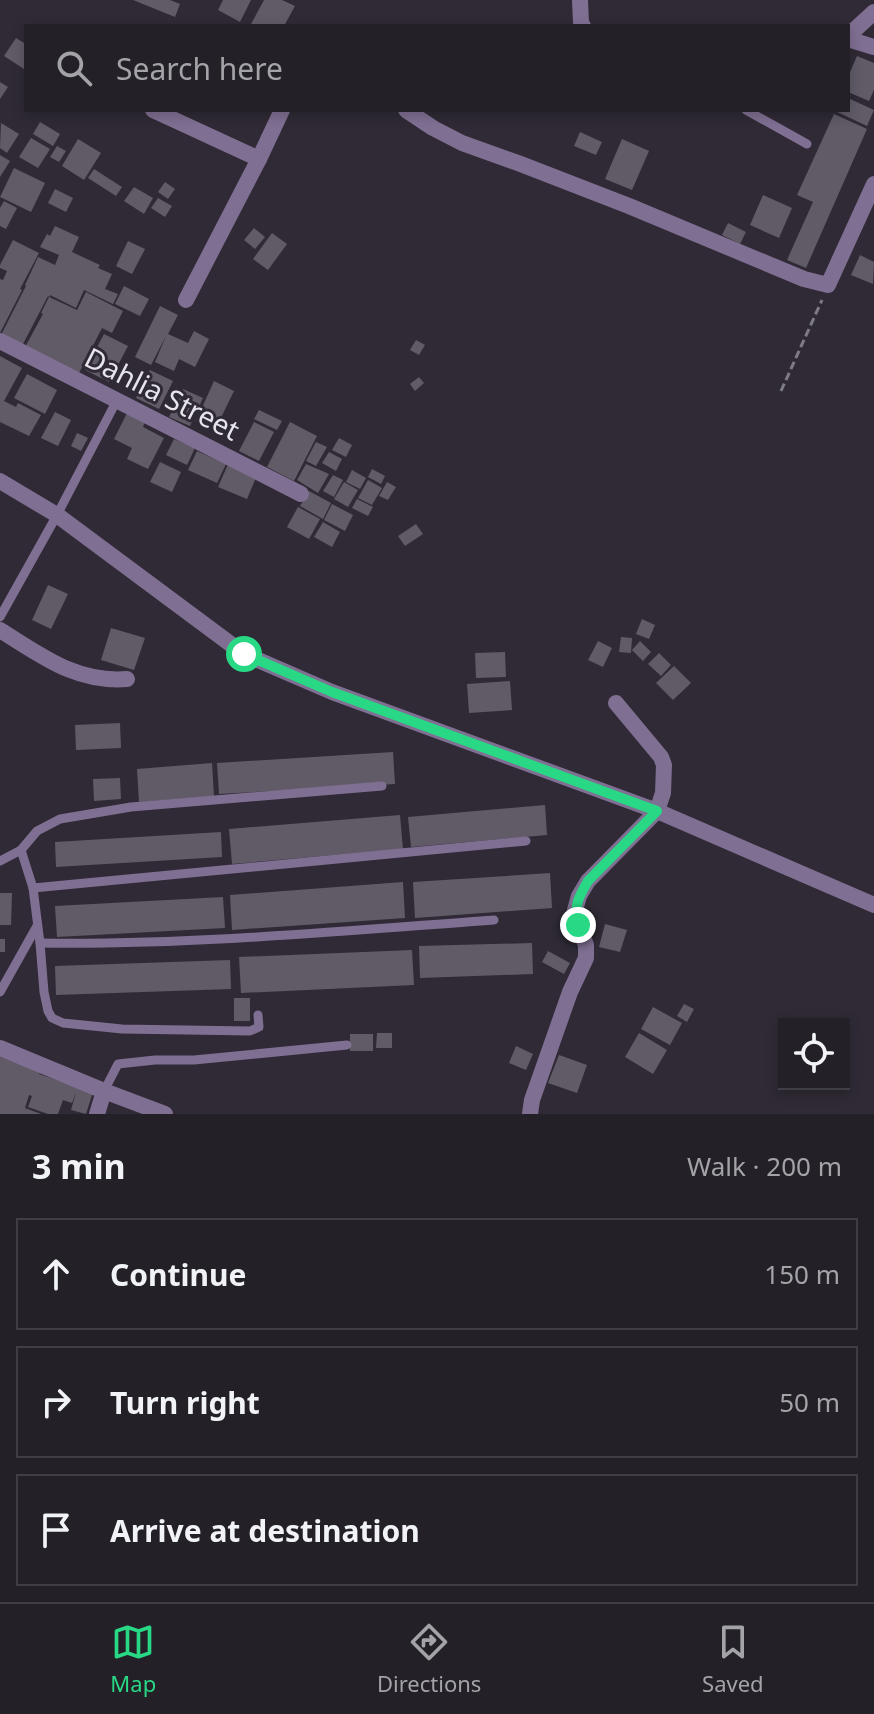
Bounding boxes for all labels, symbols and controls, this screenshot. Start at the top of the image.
search box [24,24,850,112]
icon: search [52,46,96,90]
text: Search here [116,48,283,89]
street label: Dahlia Street [79,338,246,448]
route start [226,636,262,672]
route end [560,907,596,943]
map controls [778,1018,850,1090]
button: locate [778,1018,850,1090]
text: 3 min [32,1143,126,1189]
text: Walk · 200 m [687,1148,842,1184]
icon: ahead [34,1252,78,1296]
text: Continue [110,1254,246,1295]
text: 150 m [764,1256,840,1292]
icon: right [34,1380,78,1424]
text: Turn right [110,1382,260,1423]
text: 50 m [779,1384,840,1420]
icon: arrive [34,1508,78,1552]
text: Arrive at destination [110,1510,420,1551]
tab: Map [110,1620,156,1698]
tab: Directions [377,1620,481,1698]
tab: Saved [702,1620,764,1698]

